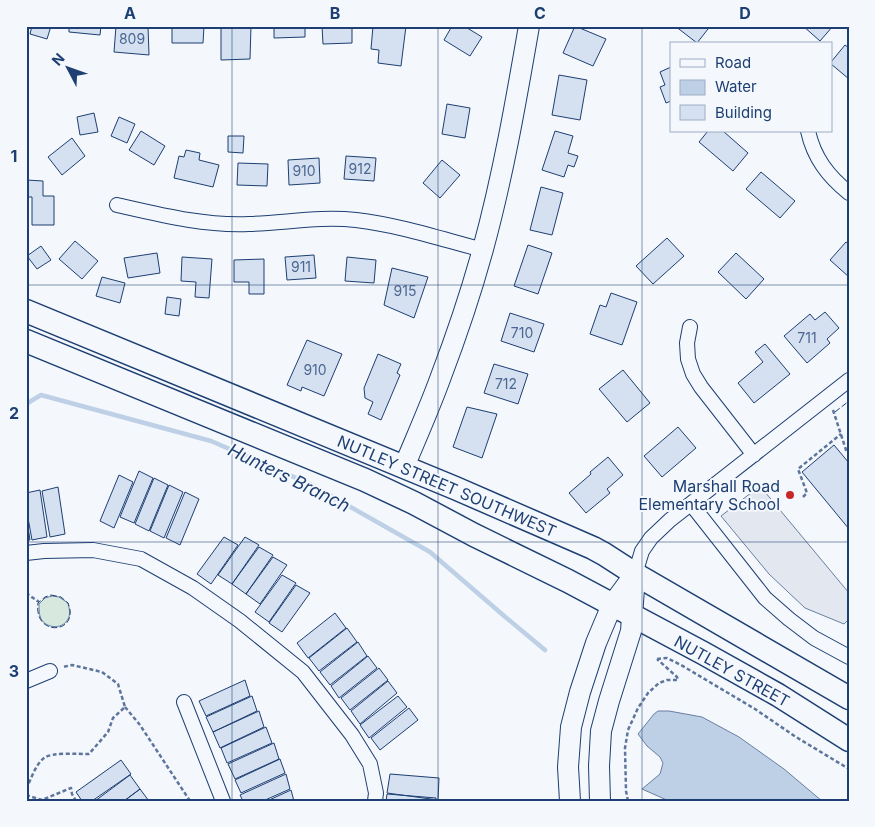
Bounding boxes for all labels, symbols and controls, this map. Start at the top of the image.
text: A [124,3,136,23]
text: B [330,3,340,23]
text: C [534,3,546,23]
text: D [739,3,751,23]
house number: 809 [119,30,145,47]
north arrow [42,42,92,92]
legend [670,42,832,132]
text: N [48,50,68,69]
text: Road [715,53,751,72]
text: Water [715,77,757,96]
text: Building [715,103,772,122]
text: 1 [11,146,17,166]
house number: 912 [349,160,371,177]
house number: 910 [292,162,316,179]
house number: 911 [291,258,311,275]
house number: 915 [394,282,416,299]
house number: 710 [511,324,533,341]
house number: 711 [797,329,817,346]
house number: 910 [303,361,327,378]
house number: 712 [495,375,517,392]
text: 2 [9,403,19,423]
street label: NUTLEY STREET SOUTHWEST [335,431,559,541]
water label: Hunters Branch [225,439,354,516]
place label: Marshall Road Elementary School [638,476,780,514]
marker: Marshall Road Elementary School [784,489,796,501]
street label: NUTLEY STREET [671,631,793,711]
text: 3 [9,661,19,681]

